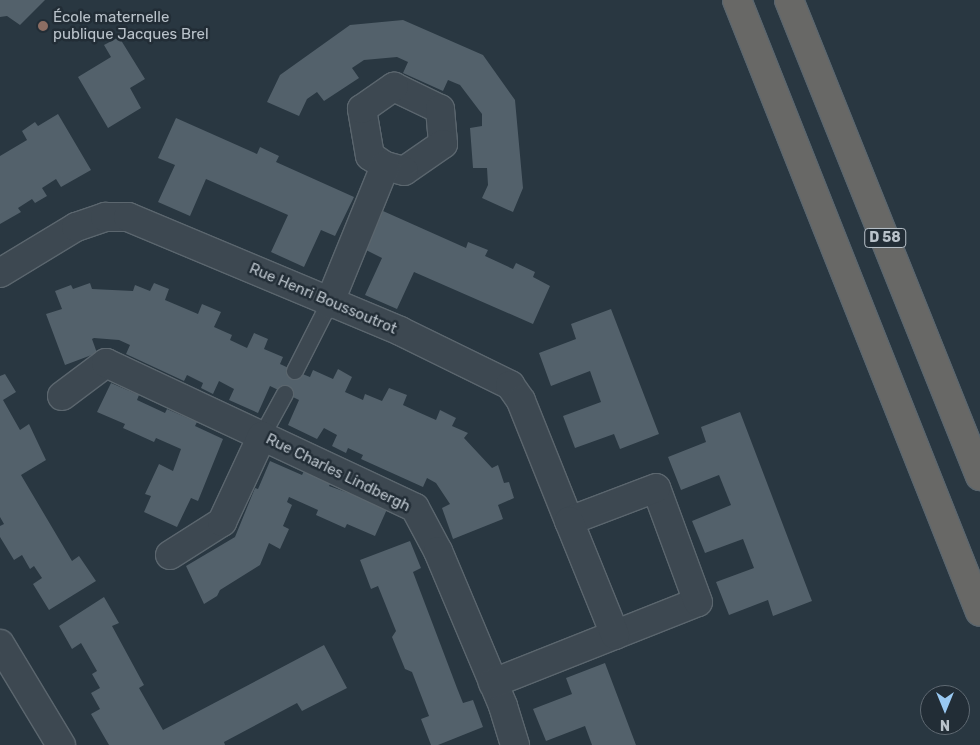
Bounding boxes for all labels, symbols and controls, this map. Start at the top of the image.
place label: École maternelle publique Jacques Brel [53,8,209,43]
marker: École maternelle publique Jacques Brel [37,20,49,32]
road number: D 58 [864,227,906,250]
street label: Rue Henri Boussoutrot [247,260,399,338]
street label: Rue Charles Lindbergh [263,430,413,516]
north arrow [920,685,970,735]
text: N [940,716,950,733]

